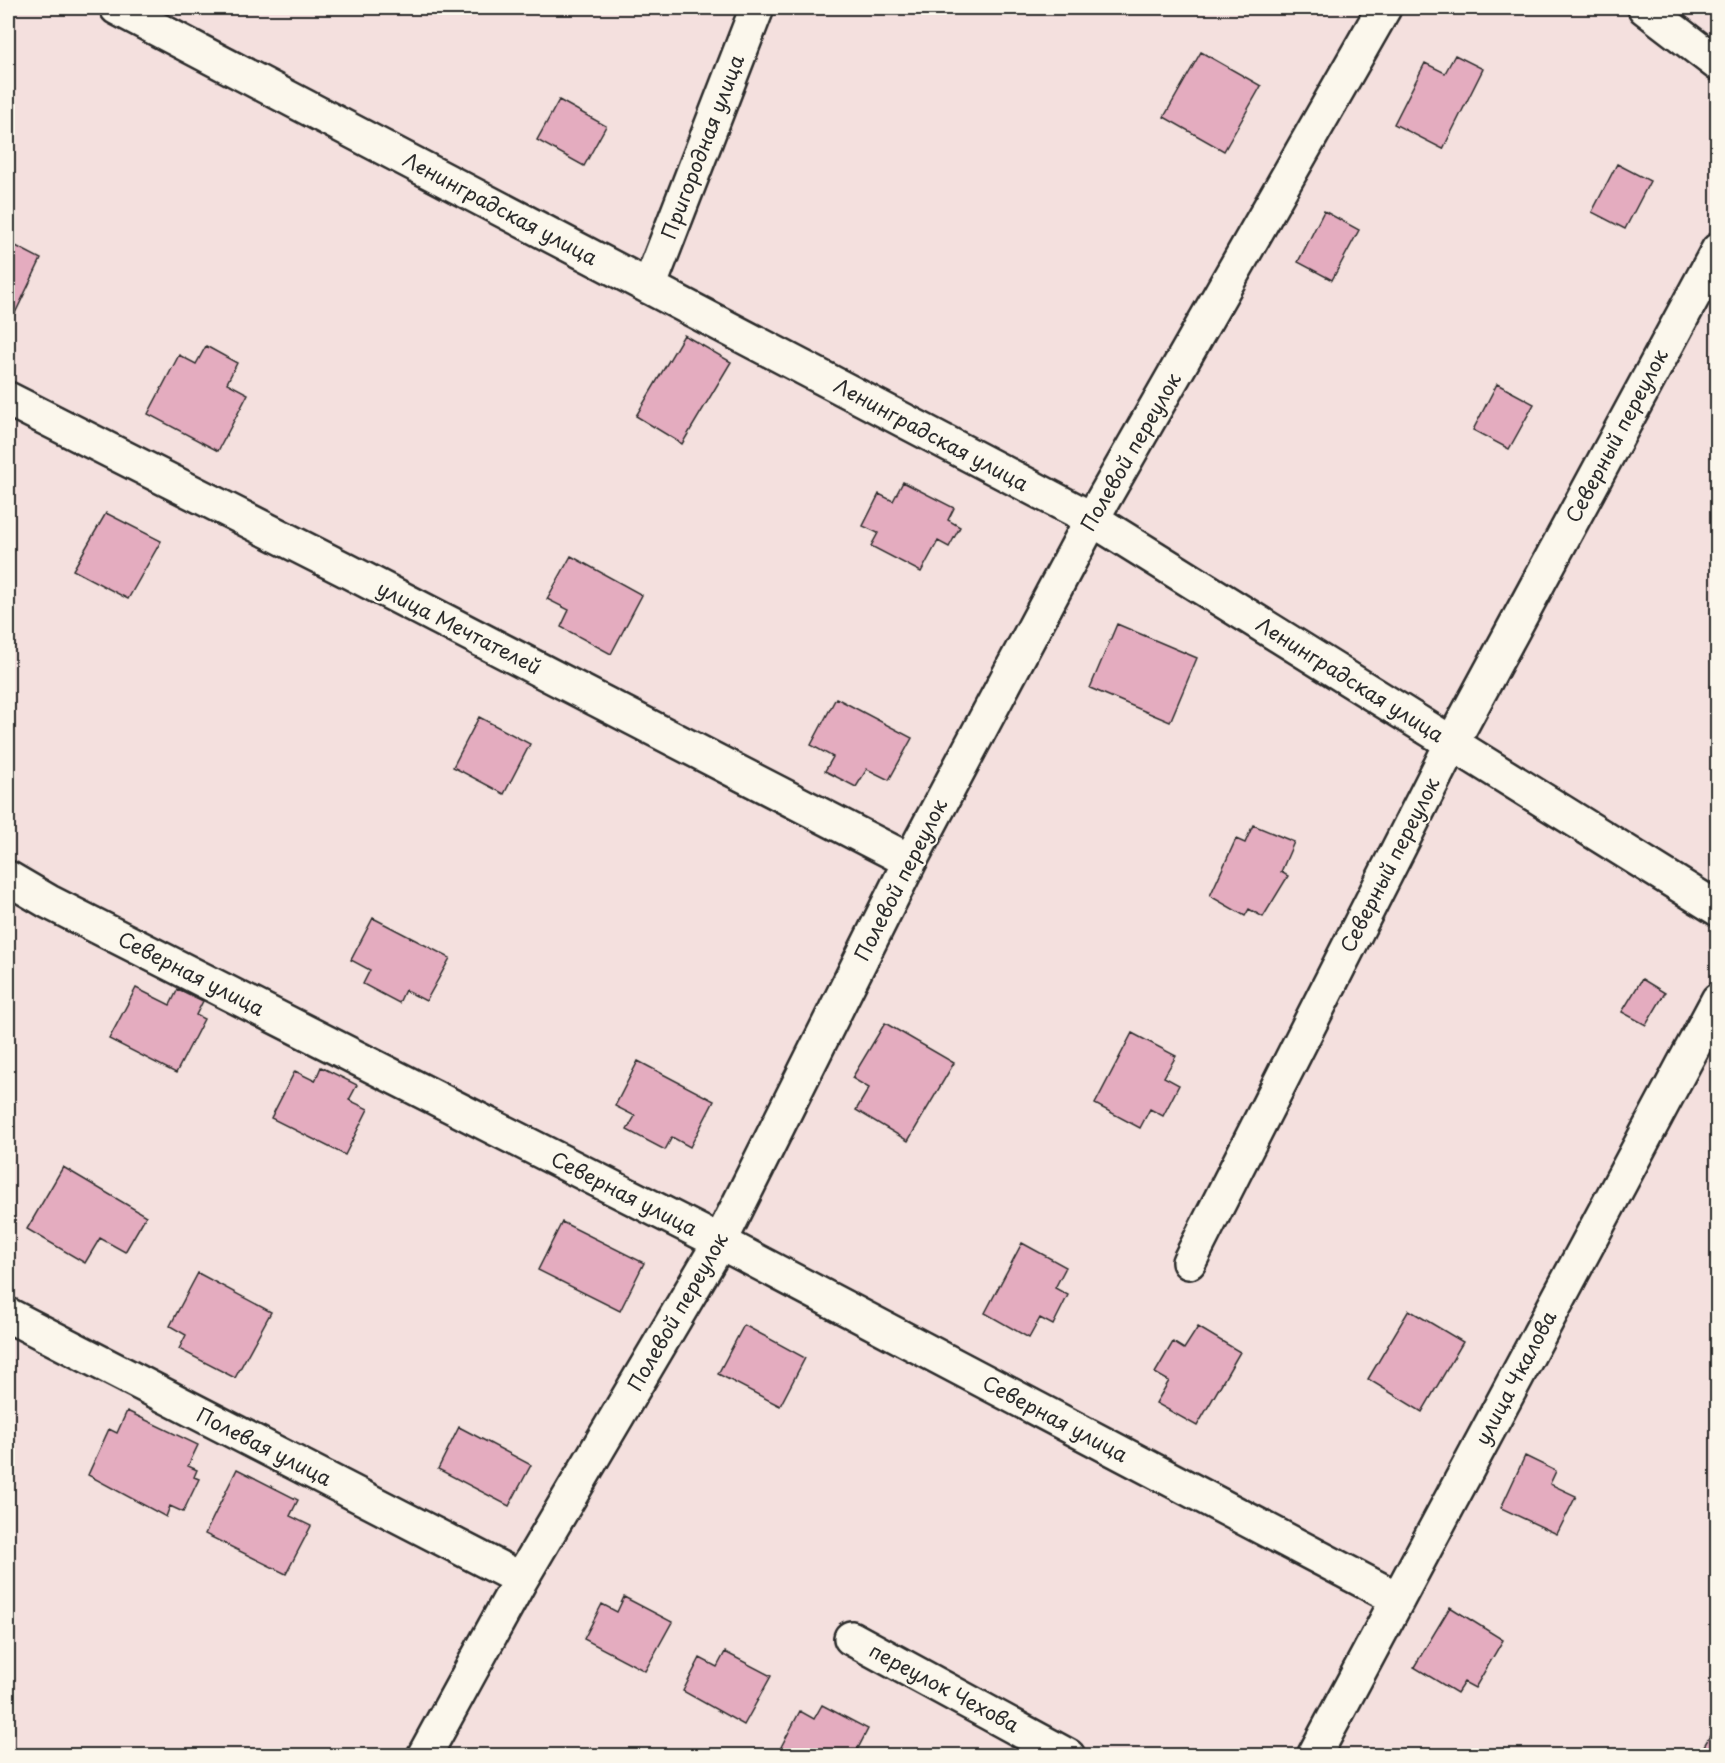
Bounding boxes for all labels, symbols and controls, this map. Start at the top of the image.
street label: Пригородная улица [653,50,751,243]
street label: Ленинградская улица [398,144,603,272]
street label: Северный переулок [1558,343,1675,528]
street label: Полевой переулок [1072,367,1188,536]
street label: Ленинградская улица [829,370,1034,498]
street label: улица Мечтателей [372,573,547,681]
street label: Ленинградская улица [1251,609,1451,749]
street label: Северный переулок [1332,772,1446,957]
street label: Полевой переулок [846,793,954,966]
street label: Северная улица [113,923,270,1023]
street label: Северная улица [546,1143,703,1243]
street label: Полевой переулок [619,1227,735,1396]
street label: улица Чкалова [1467,1304,1563,1450]
street label: Северная улица [977,1367,1134,1469]
street label: Полевая улица [192,1399,338,1493]
street label: переулок Чехова [864,1635,1025,1740]

